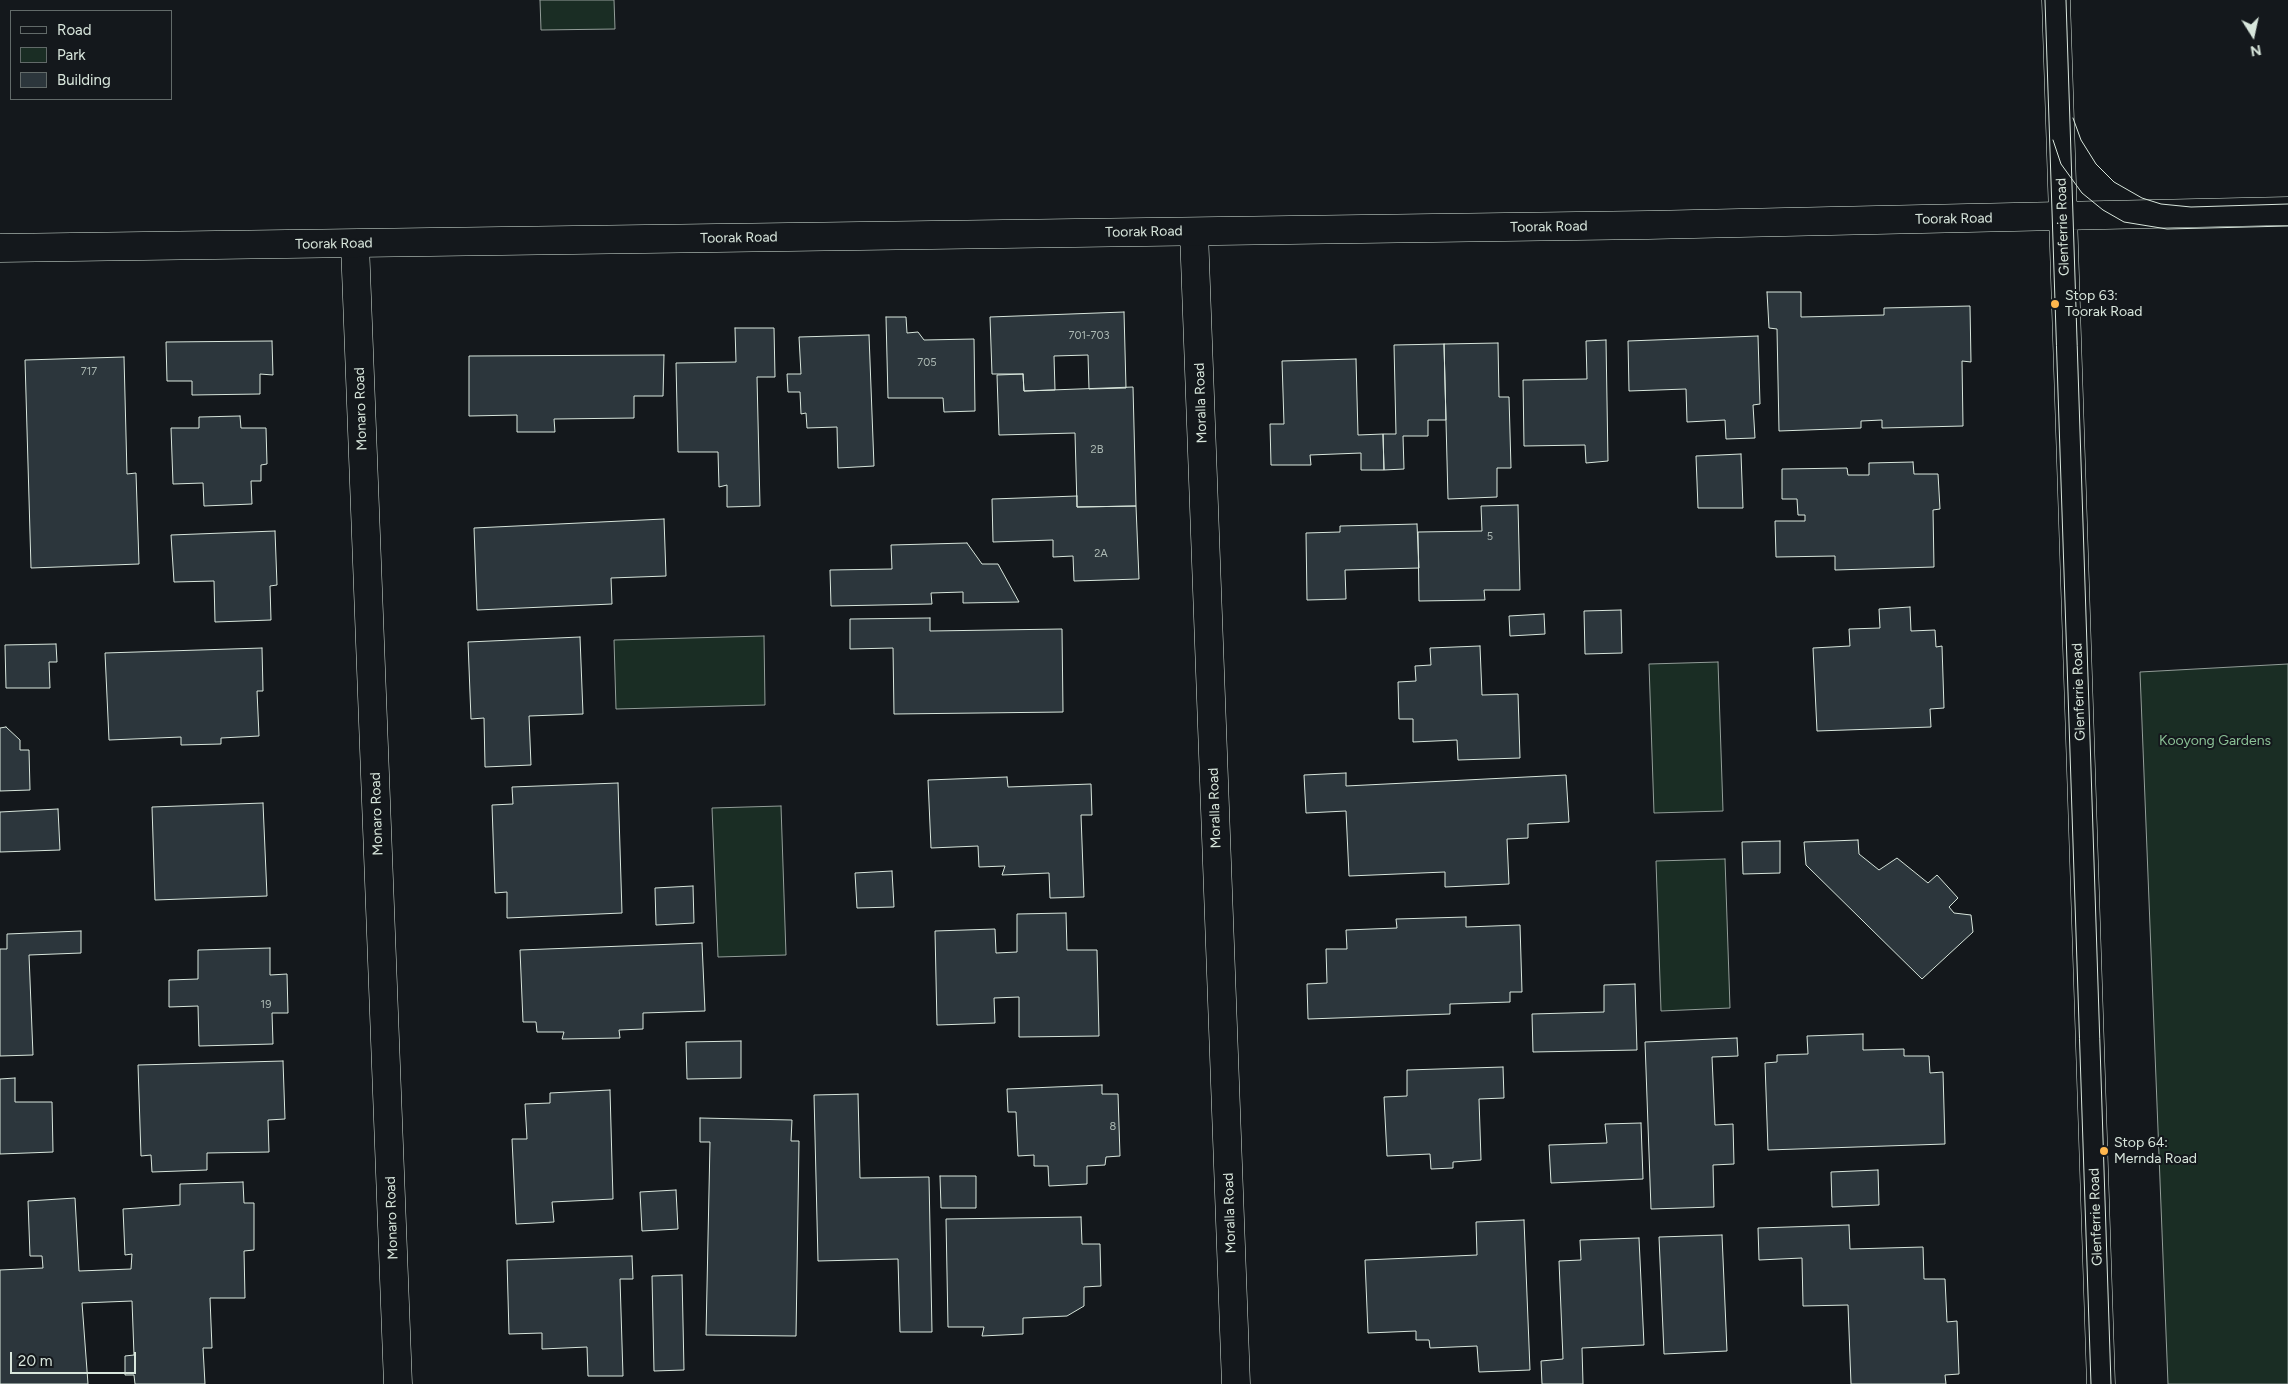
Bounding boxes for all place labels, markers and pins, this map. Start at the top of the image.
place label: Stop 63: Toorak Road [2065,288,2142,321]
marker: Stop 63: Toorak Road [2049,298,2061,310]
place label: Stop 64: Mernda Road [2114,1135,2197,1168]
marker: Stop 64: Mernda Road [2098,1145,2110,1157]

